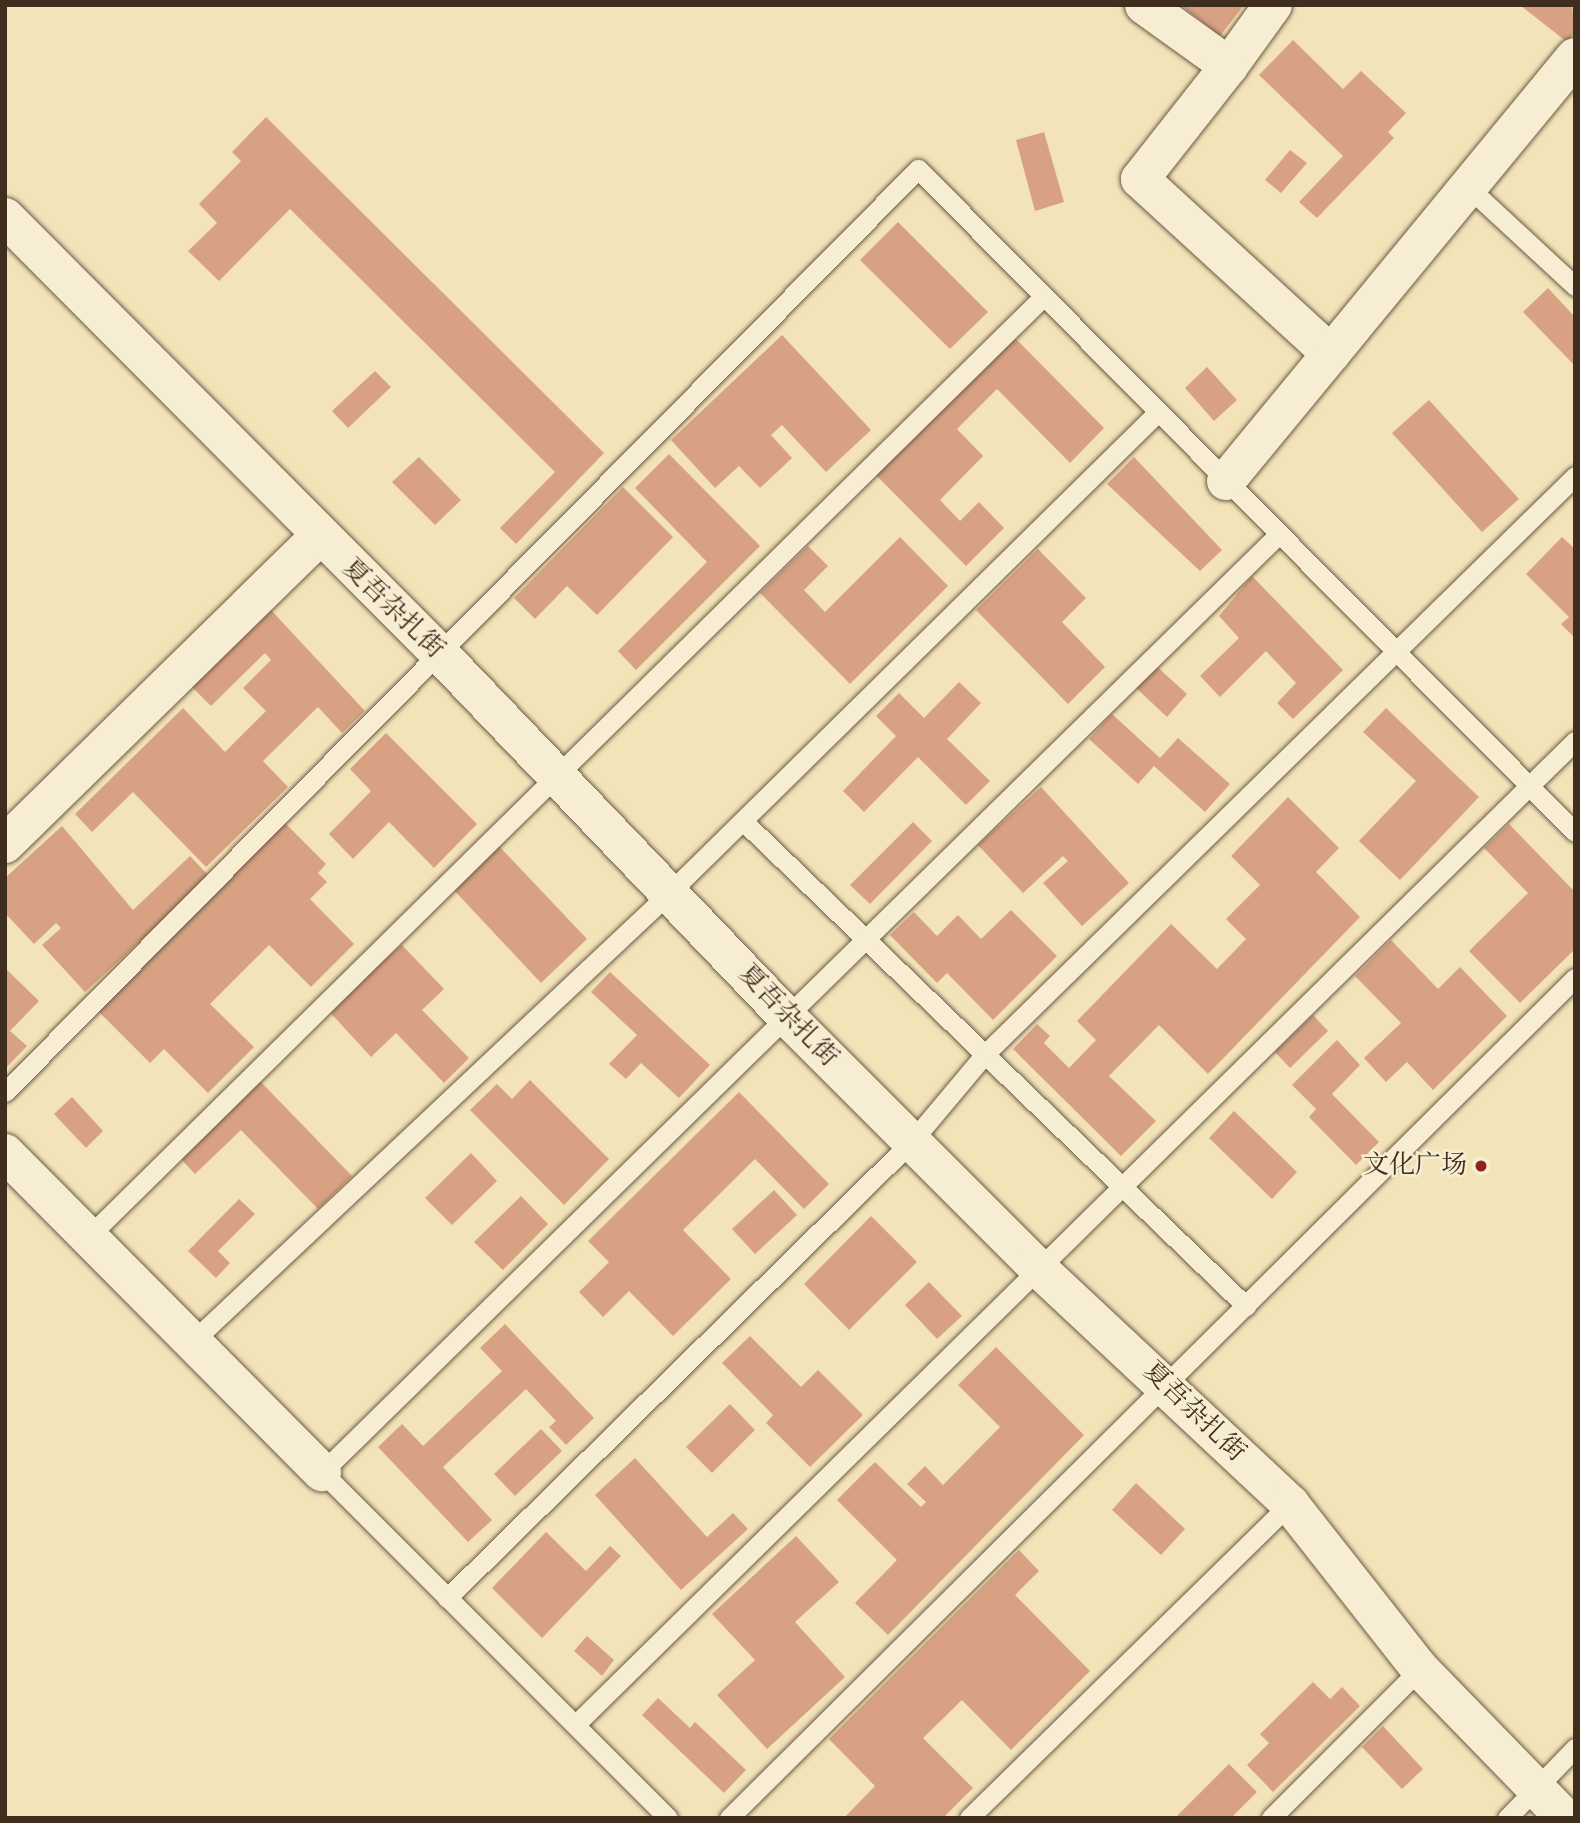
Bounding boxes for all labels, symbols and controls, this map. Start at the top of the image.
street label: 夏吾杂扎街 [335,553,451,665]
street label: 夏吾杂扎街 [732,958,844,1074]
place label: 文化广场 [1363,1150,1467,1182]
marker: 文化广场 [1473,1158,1489,1174]
street label: 夏吾杂扎街 [1136,1356,1252,1468]

